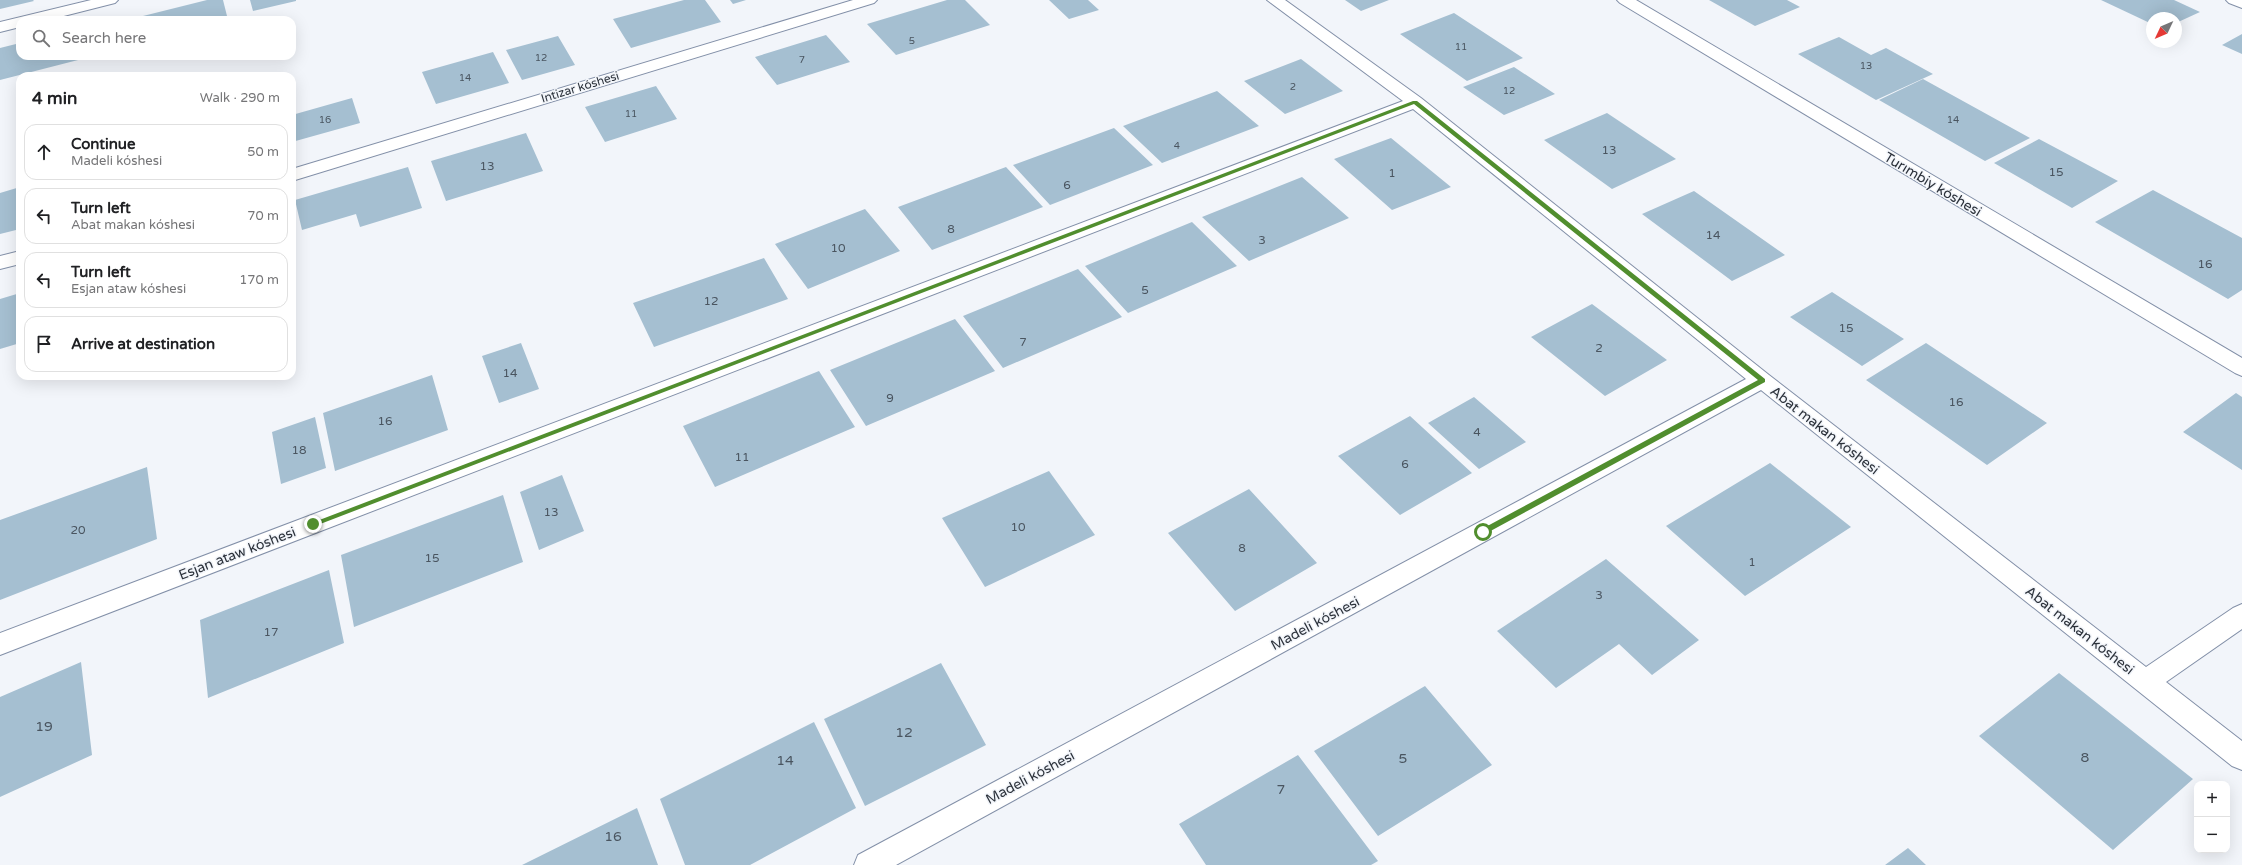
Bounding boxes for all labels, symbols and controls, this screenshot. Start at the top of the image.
north arrow [2146,12,2182,48]
search box [16,16,296,60]
icon: search [30,27,52,49]
text: Search here [62,29,146,47]
house number: 5 [909,35,915,47]
house number: 11 [1455,41,1467,53]
house number: 12 [535,52,547,64]
house number: 7 [799,54,805,66]
house number: 13 [1860,60,1872,72]
street label: Intizar kóshesi [539,68,621,106]
house number: 14 [459,72,471,84]
house number: 2 [1290,81,1296,93]
house number: 12 [1503,85,1515,97]
text: 4 min [32,88,77,109]
text: Walk · 290 m [200,90,280,106]
house number: 11 [625,108,637,120]
house number: 16 [319,114,331,126]
house number: 14 [1947,114,1959,126]
text: Continue [71,135,135,153]
house number: 4 [1174,140,1180,152]
icon: ahead [33,141,55,163]
house number: 13 [1601,143,1617,157]
text: 50 m [247,144,279,160]
street label: Turımbiy kóshesi [1881,149,1985,220]
text: Madeli kóshesi [71,153,162,169]
house number: 13 [479,159,495,173]
house number: 15 [2048,165,2064,179]
house number: 1 [1388,166,1396,180]
house number: 6 [1063,178,1071,192]
text: Turn left [71,199,131,217]
icon: left [33,205,55,227]
text: 70 m [247,208,279,224]
text: Abat makan kóshesi [71,217,195,233]
house number: 8 [947,222,955,236]
house number: 14 [1705,228,1721,242]
house number: 3 [1258,233,1266,247]
house number: 10 [830,241,846,255]
house number: 16 [2197,257,2213,271]
text: Turn left [71,263,131,281]
icon: left [33,269,55,291]
text: 170 m [239,272,279,288]
text: Esjan ataw kóshesi [71,281,186,297]
house number: 5 [1141,283,1149,297]
house number: 12 [703,294,719,308]
house number: 15 [1838,321,1854,335]
icon: arrive [33,333,55,355]
text: Arrive at destination [71,335,215,353]
house number: 7 [1019,335,1027,349]
house number: 2 [1595,341,1603,355]
house number: 14 [502,366,518,380]
street label: Abat makan kóshesi [1767,383,1883,478]
house number: 9 [886,391,894,405]
house number: 16 [1948,395,1964,409]
house number: 16 [377,414,393,428]
house number: 4 [1473,425,1481,439]
house number: 18 [291,443,307,457]
house number: 11 [734,450,750,464]
house number: 6 [1401,457,1409,471]
house number: 13 [543,505,559,519]
route end [304,515,322,533]
house number: 10 [1010,520,1026,534]
house number: 20 [70,523,86,537]
street label: Esjan ataw kóshesi [176,523,298,584]
route start [1474,523,1492,541]
house number: 8 [1238,541,1246,555]
house number: 15 [424,551,440,565]
house number: 1 [1748,555,1756,569]
street label: Abat makan kóshesi [2022,583,2138,678]
house number: 3 [1595,588,1603,602]
street label: Madeli kóshesi [1268,593,1363,654]
house number: 17 [263,625,279,639]
house number: 19 [35,718,53,735]
house number: 12 [895,724,913,741]
street label: Madeli kóshesi [983,747,1078,808]
house number: 8 [2081,749,2090,766]
house number: 5 [1399,750,1407,767]
house number: 14 [776,752,794,769]
house number: 7 [1277,781,1285,798]
map controls [2194,781,2230,853]
button: + [2194,781,2230,817]
button: − [2194,817,2230,853]
house number: 16 [604,828,622,845]

